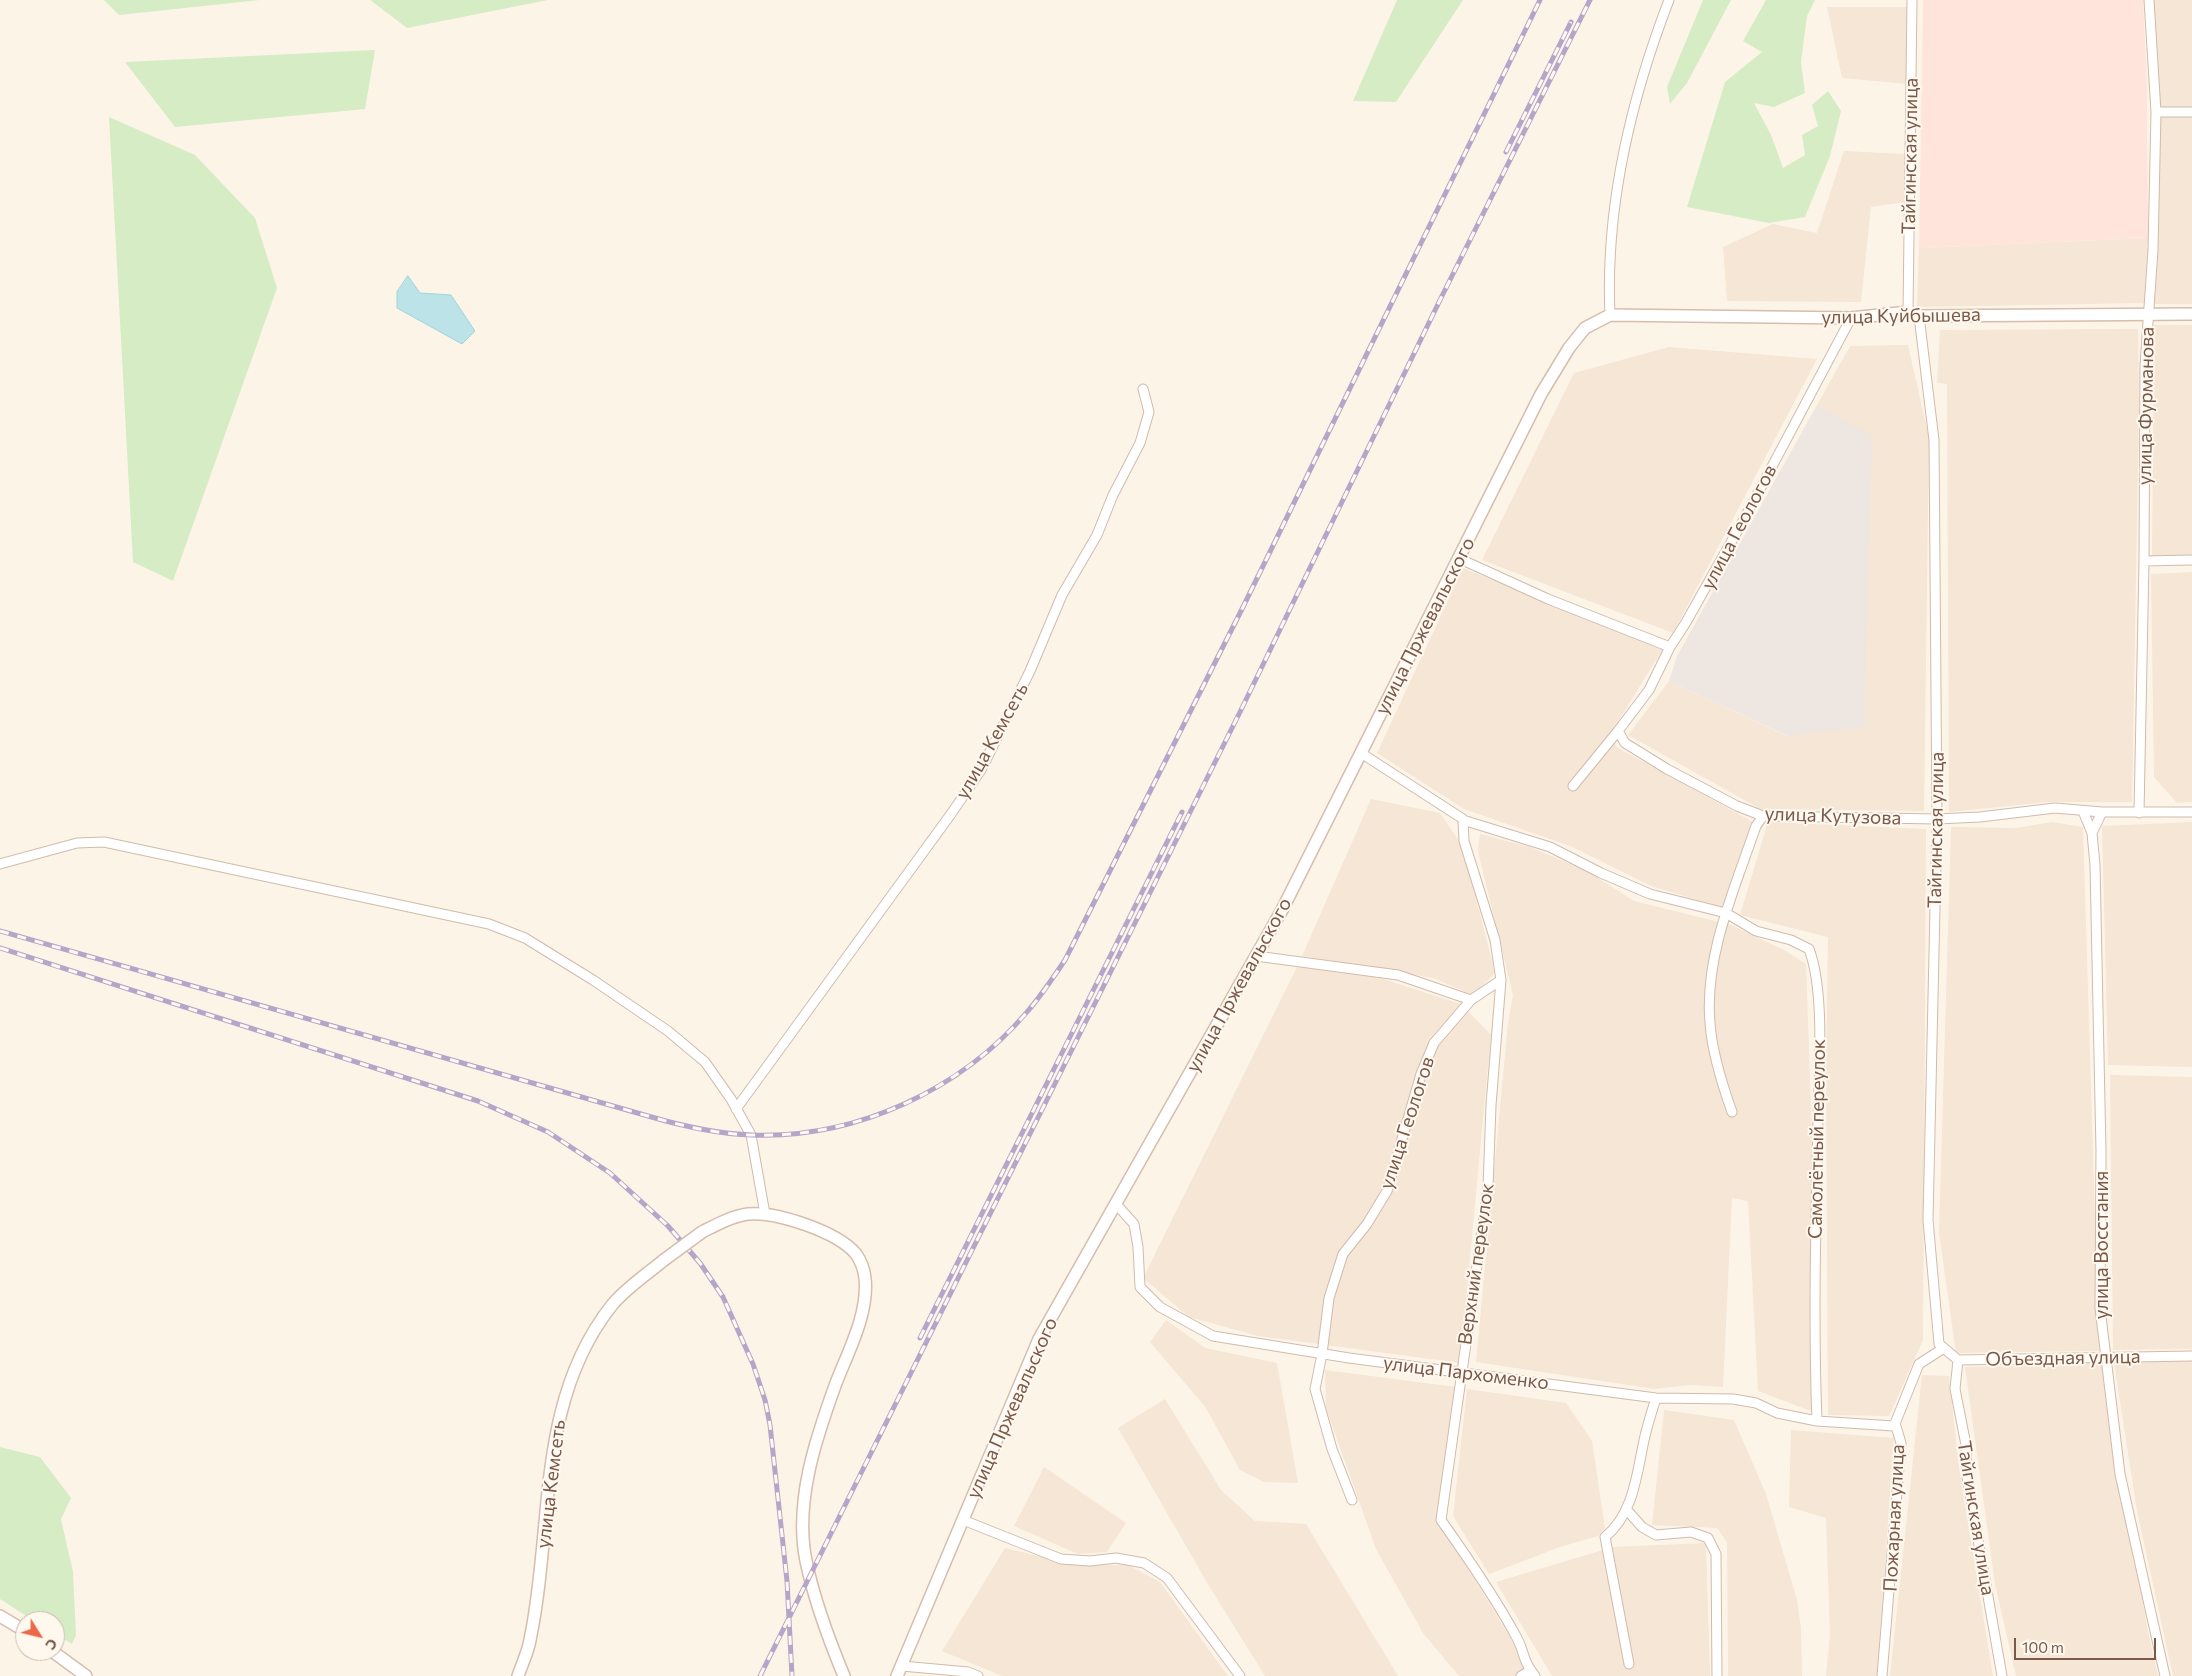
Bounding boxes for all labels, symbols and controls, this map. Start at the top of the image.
street label: Тайгинская улица [1897,78,1923,234]
street label: улица Куйбышева [1821,303,1981,329]
street label: улица Фурманова [2133,327,2159,485]
street label: улица Геологов [1697,461,1781,593]
street label: улица Пржевальского [1370,534,1480,718]
street label: улица Кемсеть [951,679,1033,803]
street label: Тайгинская улица [1923,752,1949,908]
street label: улица Кутузова [1764,802,1902,830]
street label: улица Пржевальского [1182,894,1296,1076]
street label: Самолётный переулок [1804,1039,1830,1239]
street label: улица Геологов [1375,1054,1439,1192]
street label: улица Восстания [2091,1171,2113,1319]
street label: Верхний переулок [1453,1182,1499,1346]
street label: улица Пржевальского [962,1314,1062,1502]
street label: Объездная улица [1985,1345,2141,1371]
street label: улица Пархоменко [1382,1352,1550,1394]
street label: улица Кемсеть [532,1418,570,1550]
street label: Тайгинская улица [1953,1439,1999,1597]
street label: Пожарная улица [1879,1444,1909,1592]
north arrow [15,1611,65,1661]
scale bar [2017,1628,2160,1660]
text: С [42,1636,61,1653]
text: 100 m [2022,1638,2064,1656]

